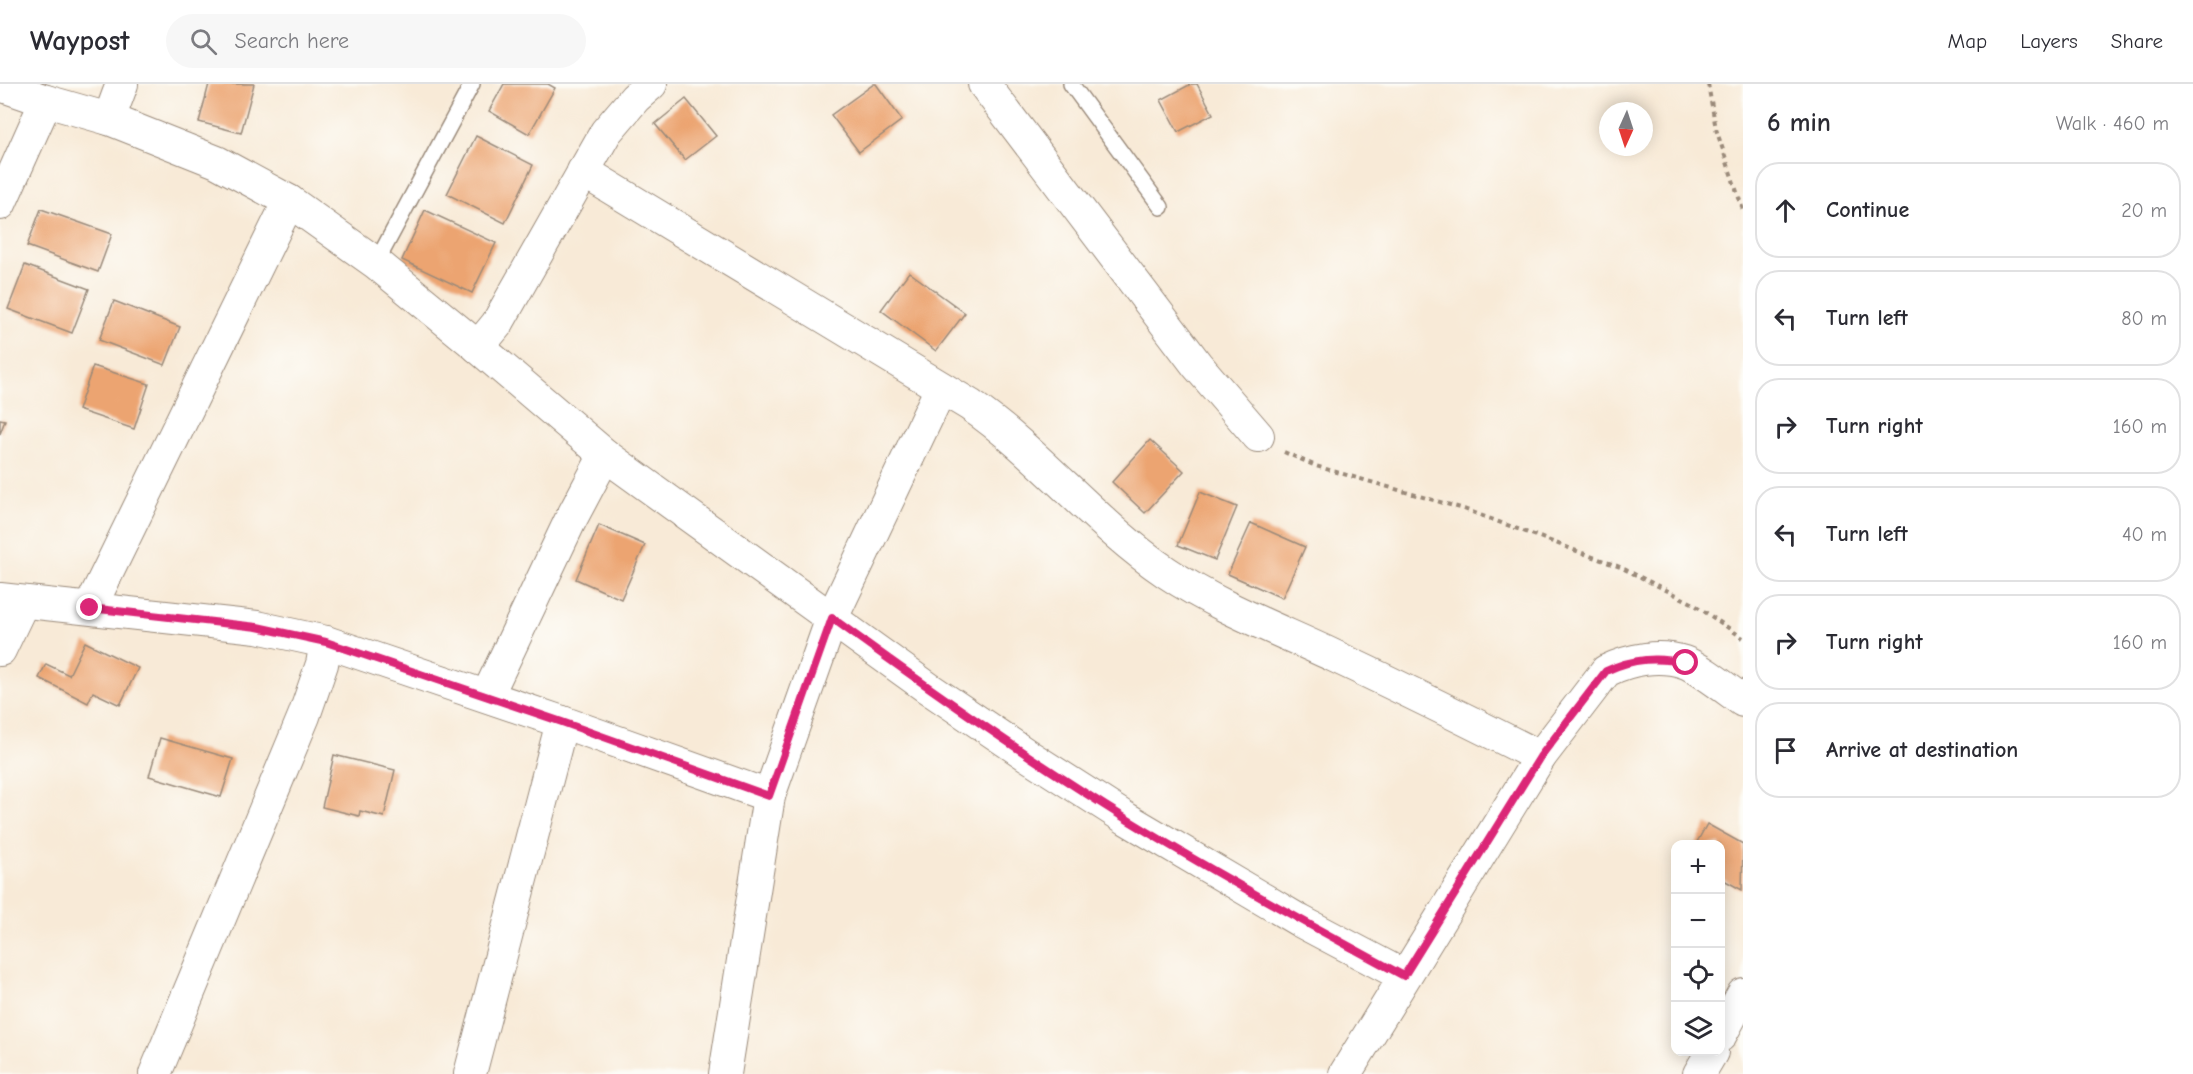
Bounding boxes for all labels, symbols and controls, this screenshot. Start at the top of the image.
search box [166,14,586,68]
text: Waypost [30,25,130,57]
icon: search [187,25,220,58]
text: Search here [235,28,349,54]
text: Map [1948,29,1987,53]
text: Layers [2020,29,2078,53]
text: Share [2111,29,2163,53]
north arrow [1599,102,1653,156]
text: 6 min [1767,108,1831,138]
text: Walk · 460 m [2056,112,2169,135]
icon: ahead [1769,194,1802,227]
text: Continue [1826,197,1909,223]
text: 20 m [2121,199,2167,222]
icon: left [1769,302,1802,335]
text: Turn left [1826,305,1908,331]
text: 80 m [2121,307,2167,330]
icon: right [1769,410,1802,443]
text: Turn right [1826,413,1923,439]
text: 160 m [2113,415,2167,438]
icon: left [1769,518,1802,551]
text: Turn left [1826,521,1908,547]
text: 40 m [2122,523,2167,546]
route end [76,594,102,620]
icon: right [1769,626,1802,659]
text: Turn right [1826,629,1923,655]
text: 160 m [2113,631,2167,654]
route start [1672,649,1698,675]
icon: arrive [1769,734,1802,767]
text: Arrive at destination [1826,737,2018,763]
map controls [1671,840,1725,1056]
button: + [1671,840,1725,894]
button: − [1671,894,1725,948]
button: locate [1671,948,1725,1002]
button: layers [1671,1002,1725,1056]

